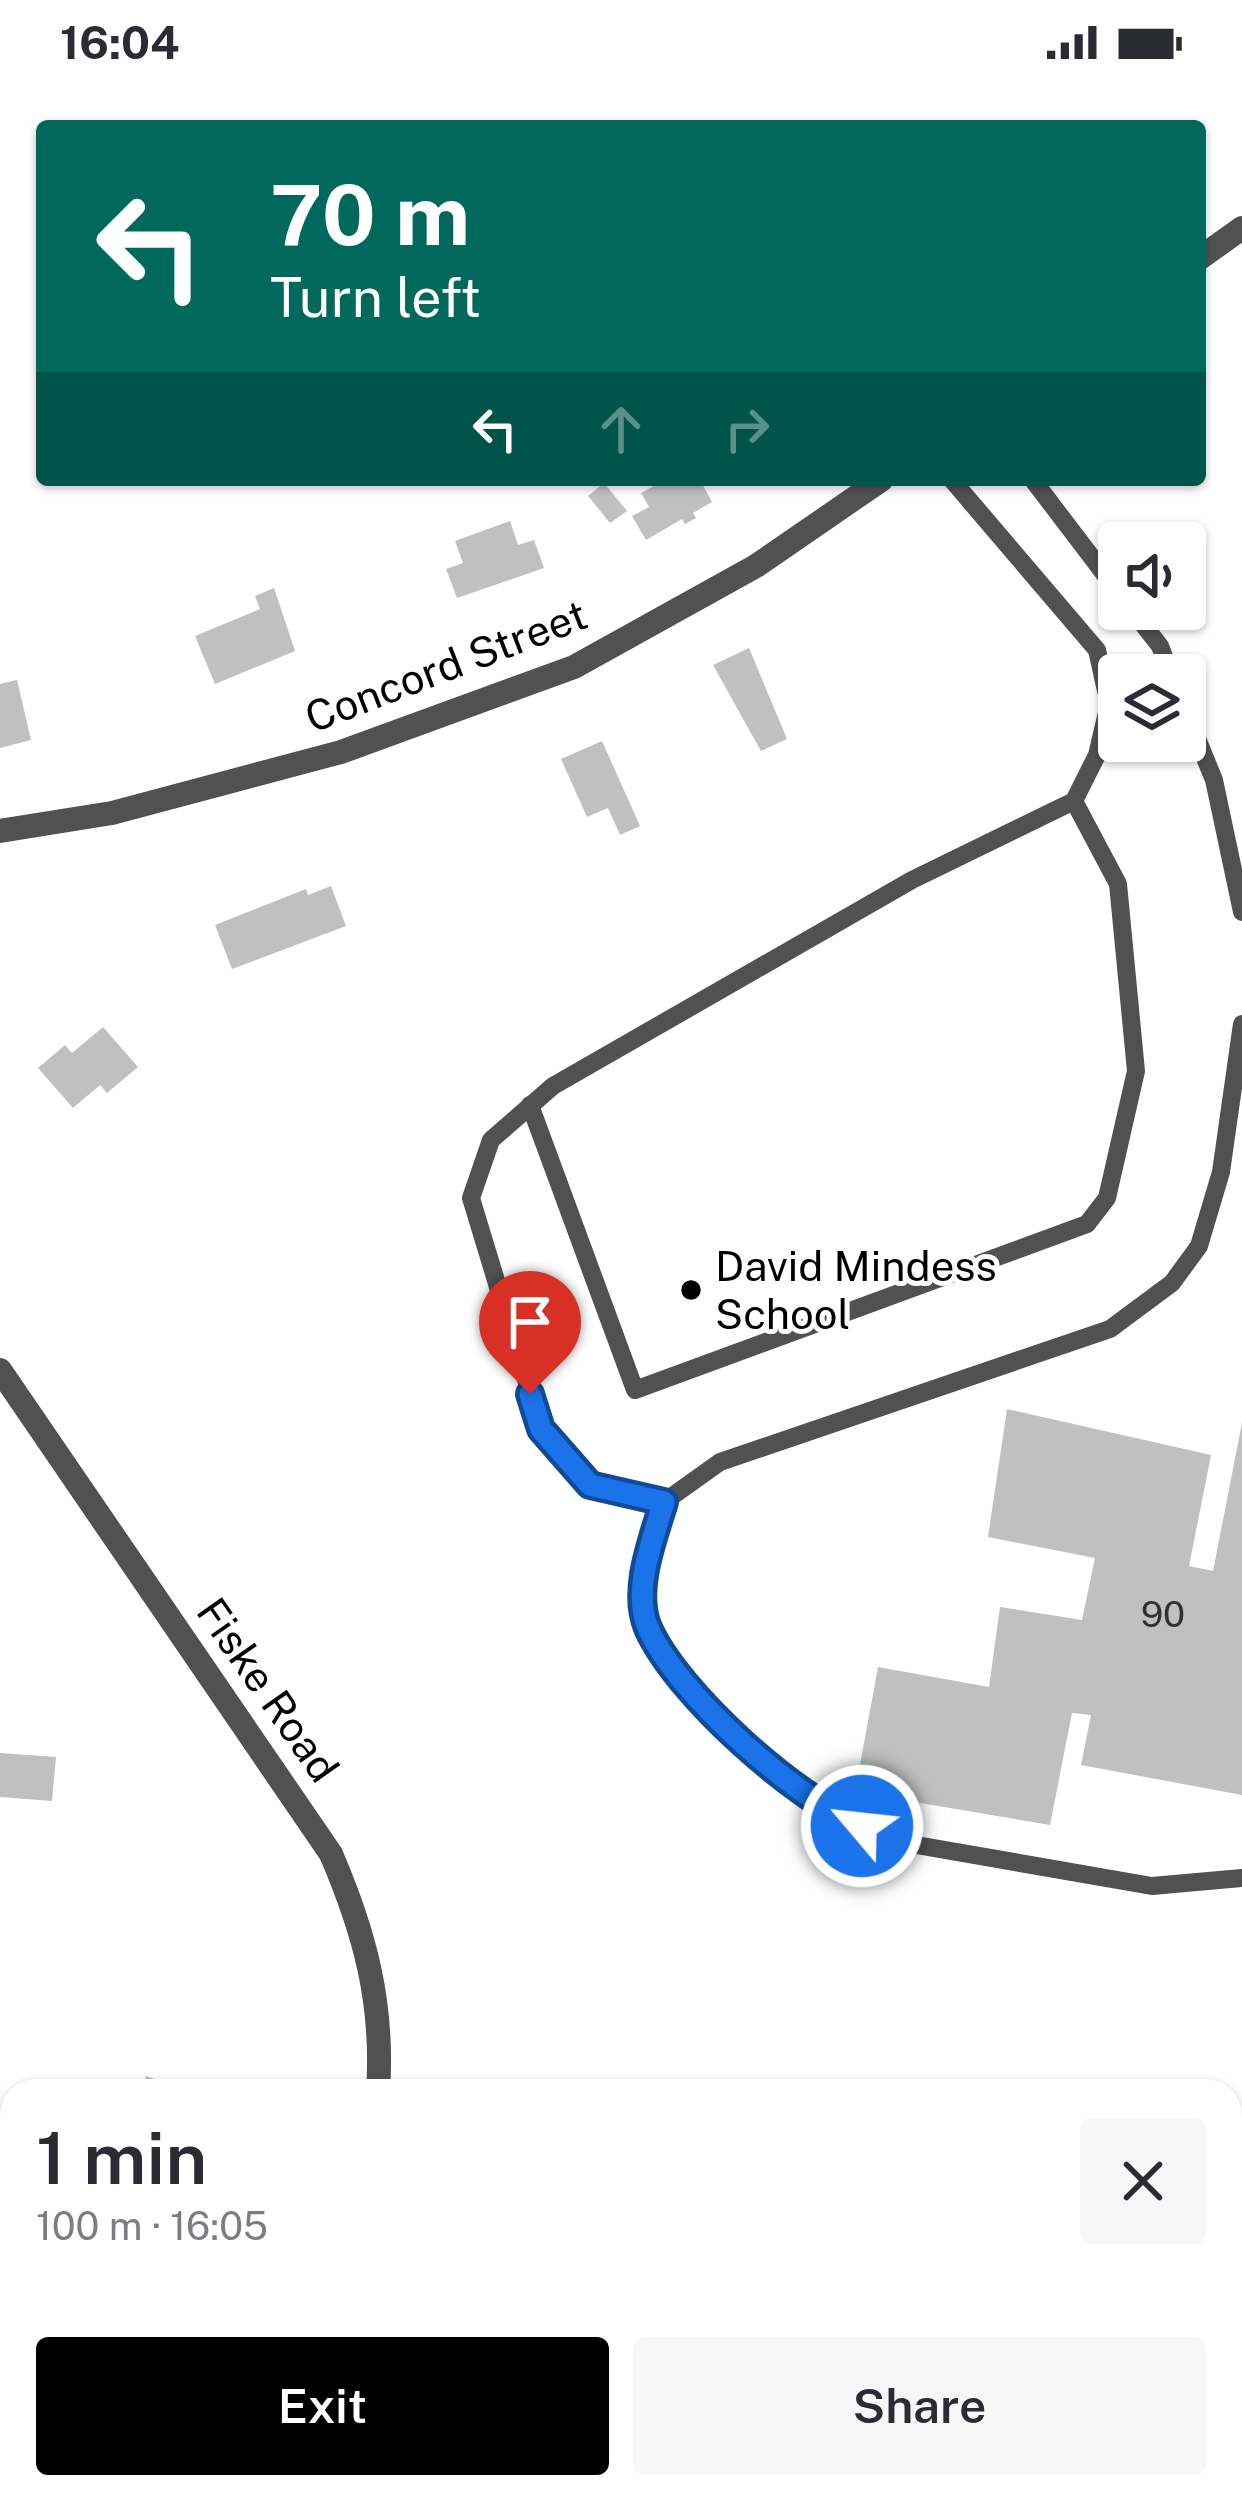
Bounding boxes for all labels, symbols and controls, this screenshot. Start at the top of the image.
text: 16:04 [60,16,179,69]
text: 70 m [270,165,470,264]
icon: left [72,168,228,324]
text: Turn left [270,266,481,329]
icon: left [462,396,528,462]
icon: ahead [588,396,654,462]
icon: right [714,396,780,462]
map controls [1098,522,1206,762]
button: sound [1098,522,1206,630]
street label: Concord Street [298,589,593,742]
button: layers [1098,654,1206,762]
place label: David Mindess School [715,1241,997,1338]
pin [479,1271,581,1394]
marker: David Mindess School [678,1277,704,1303]
icon: arrive [497,1289,563,1355]
street label: Fiske Road [187,1589,349,1791]
house number: 90 [1141,1593,1185,1635]
position arrow [799,1763,925,1889]
text: 1 min [36,2116,207,2200]
button: close [1080,2118,1206,2244]
text: 100 m · 16:05 [36,2203,268,2249]
button: Exit [36,2337,609,2475]
button: Share [633,2337,1206,2475]

